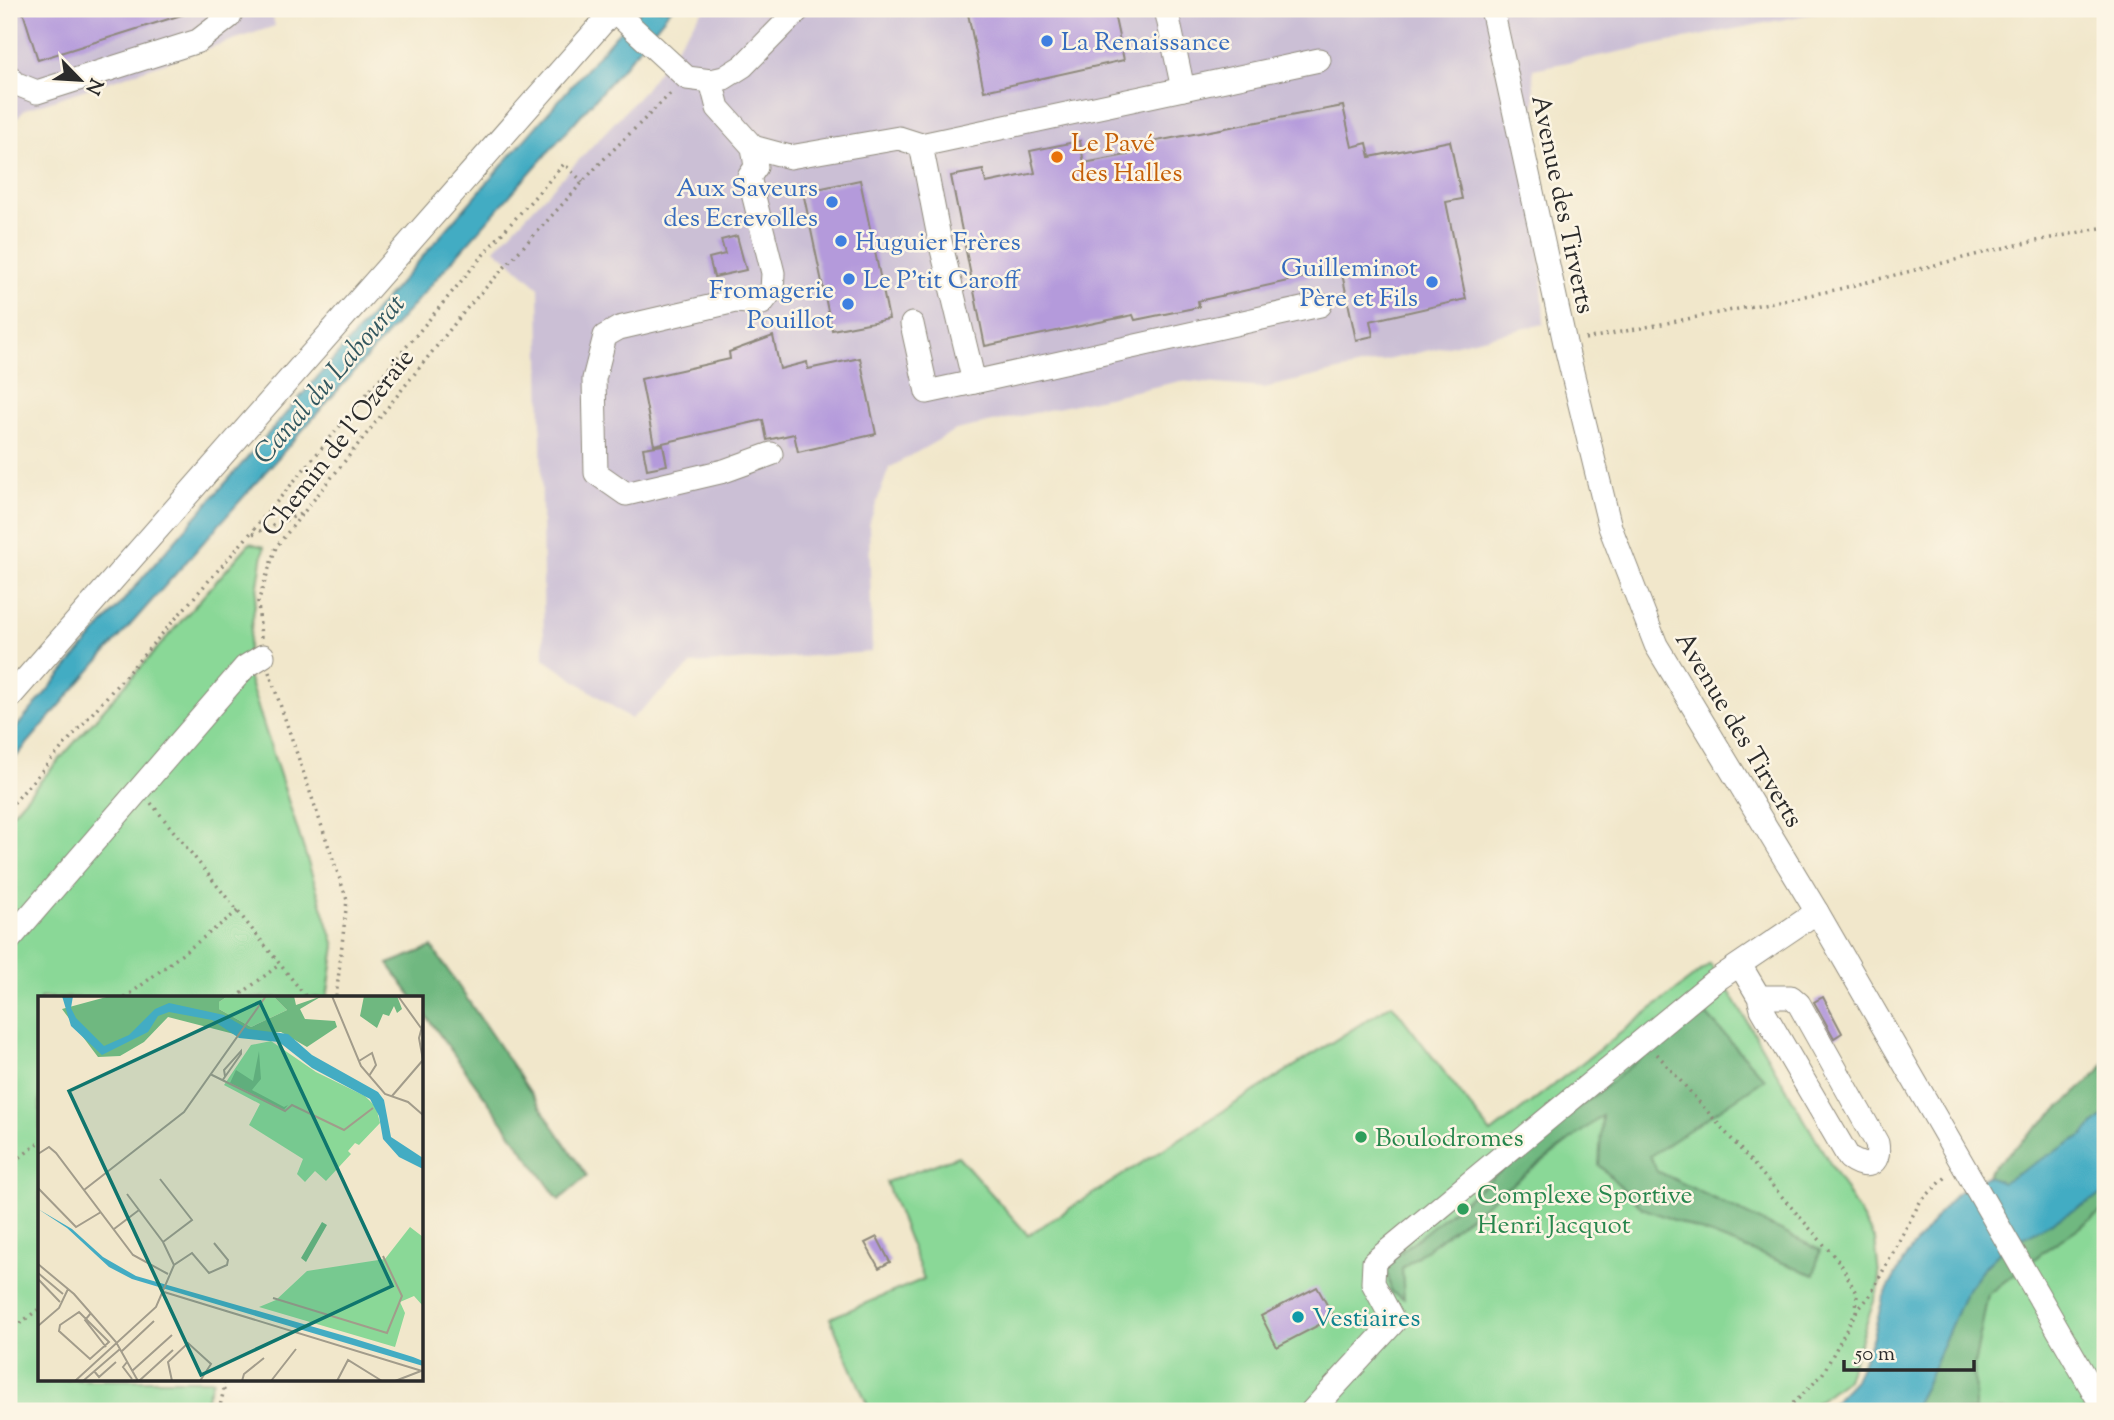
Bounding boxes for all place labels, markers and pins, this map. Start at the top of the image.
place label: La Renaissance [1061,25,1230,62]
marker: La Renaissance [1039,33,1055,49]
place label: Le Pavé des Halles [1071,126,1182,193]
marker: Le Pavé des Halles [1049,149,1065,165]
place label: Aux Saveurs des Ecrevolles [663,171,818,238]
marker: Aux Saveurs des Ecrevolles [824,194,840,210]
place label: Huguier Frères [855,225,1021,262]
marker: Huguier Frères [833,233,849,249]
place label: Guilleminot Père et Fils [1281,251,1418,318]
place label: Le P'tit Caroff [863,263,1021,300]
marker: Le P'tit Caroff [841,271,857,287]
place label: Fromagerie Pouillot [709,273,834,340]
marker: Guilleminot Père et Fils [1424,274,1440,290]
marker: Fromagerie Pouillot [840,296,856,312]
place label: Boulodromes [1375,1121,1524,1158]
marker: Boulodromes [1353,1129,1369,1145]
place label: Complexe Sportive Henri Jacquot [1477,1178,1693,1245]
marker: Complexe Sportive Henri Jacquot [1455,1201,1471,1217]
place label: Vestiaires [1312,1301,1420,1338]
marker: Vestiaires [1290,1309,1306,1325]

